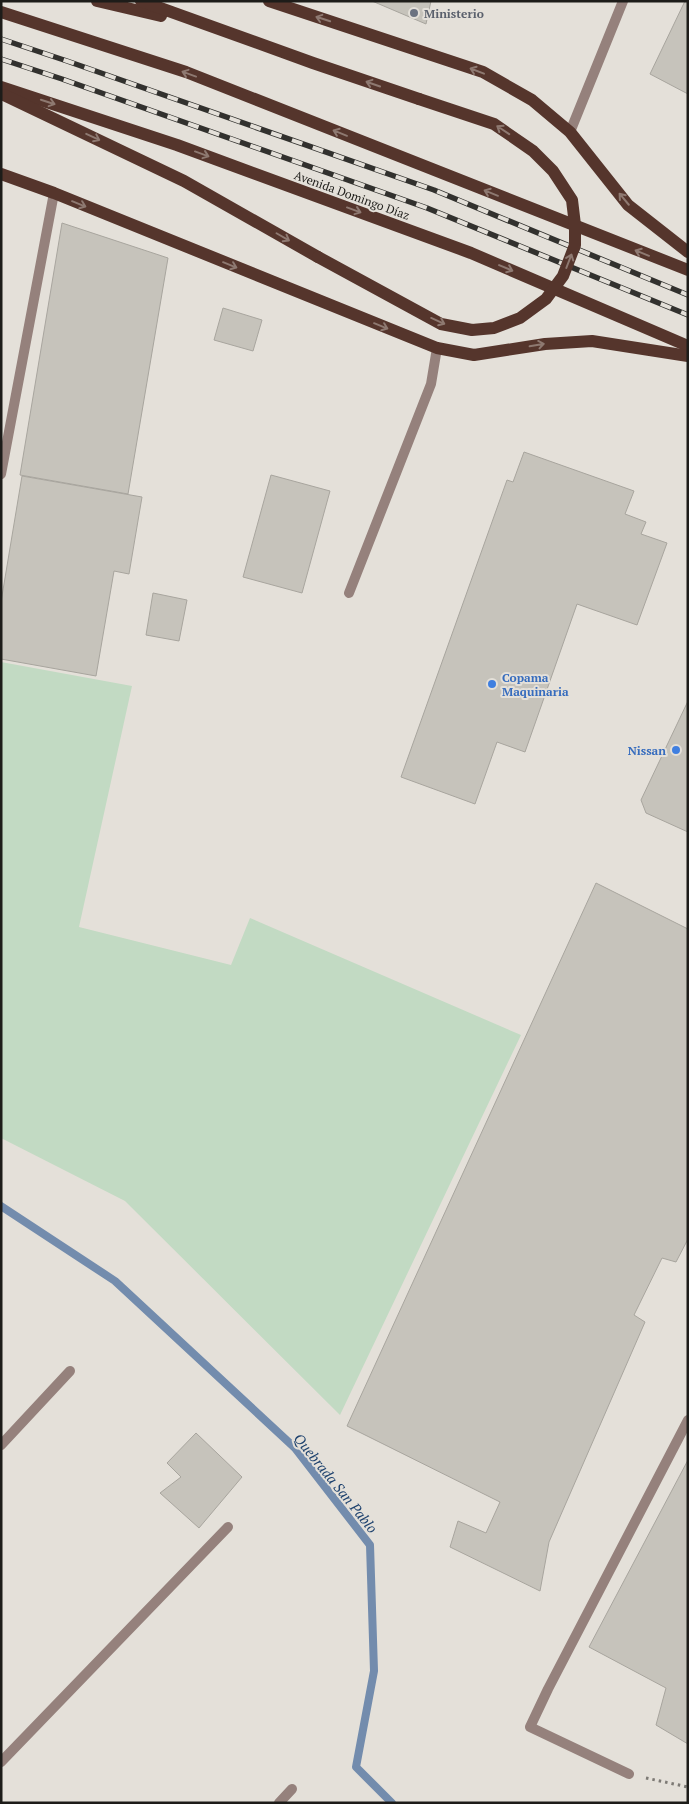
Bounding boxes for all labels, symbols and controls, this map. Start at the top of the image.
place label: Ministerio [424,6,484,21]
marker: Ministerio [408,7,420,19]
one-way arrow [316,13,332,23]
one-way arrow [470,66,485,75]
one-way arrow [182,69,197,78]
one-way arrow [366,78,382,88]
one-way arrow [39,98,55,107]
one-way arrow [496,125,510,135]
one-way arrow [333,128,348,137]
one-way arrow [85,133,100,142]
one-way arrow [193,150,209,159]
street label: Avenida Domingo Díaz [292,167,412,223]
one-way arrow [484,188,499,197]
one-way arrow [618,193,629,206]
one-way arrow [72,200,87,209]
one-way arrow [346,206,361,215]
one-way arrow [275,232,290,242]
one-way arrow [635,247,650,256]
one-way arrow [565,254,574,269]
one-way arrow [222,261,237,271]
one-way arrow [498,264,513,274]
one-way arrow [430,317,445,327]
one-way arrow [372,322,388,331]
one-way arrow [529,340,545,350]
place label: Copama Maquinaria [502,670,569,699]
marker: Copama Maquinaria [486,678,498,690]
place label: Nissan [628,743,666,758]
marker: Nissan [670,744,682,756]
water label: Quebrada San Pablo [290,1429,382,1537]

